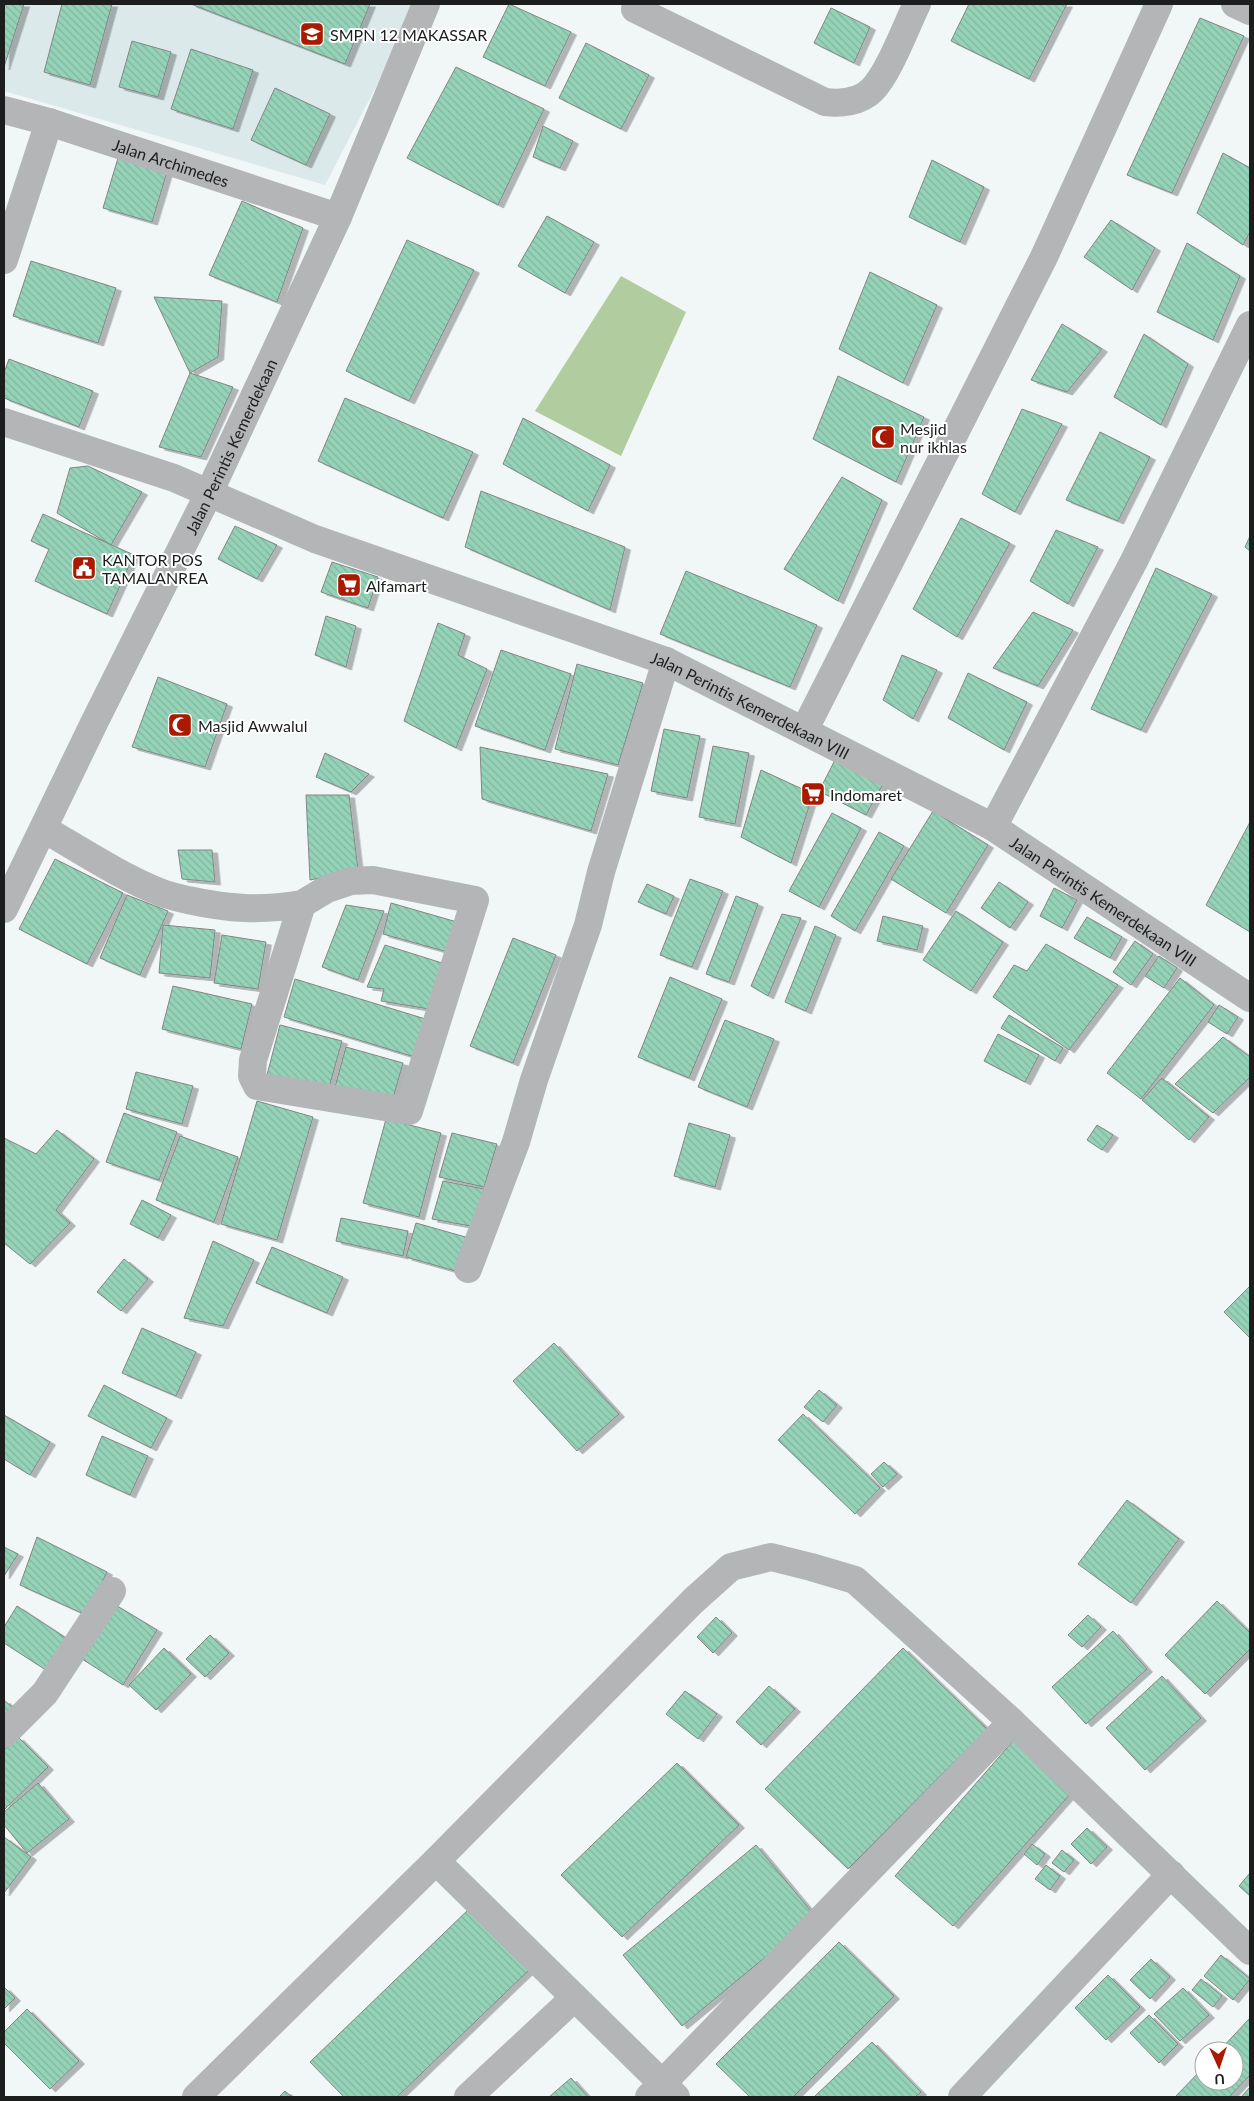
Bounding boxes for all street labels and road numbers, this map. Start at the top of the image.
street label: Jalan Archimedes [110,134,232,190]
street label: Jalan Perintis Kemerdekaan [180,355,280,537]
street label: Jalan Perintis Kemerdekaan VIII [648,647,853,762]
street label: Jalan Perintis Kemerdekaan VIII [1007,832,1201,970]

